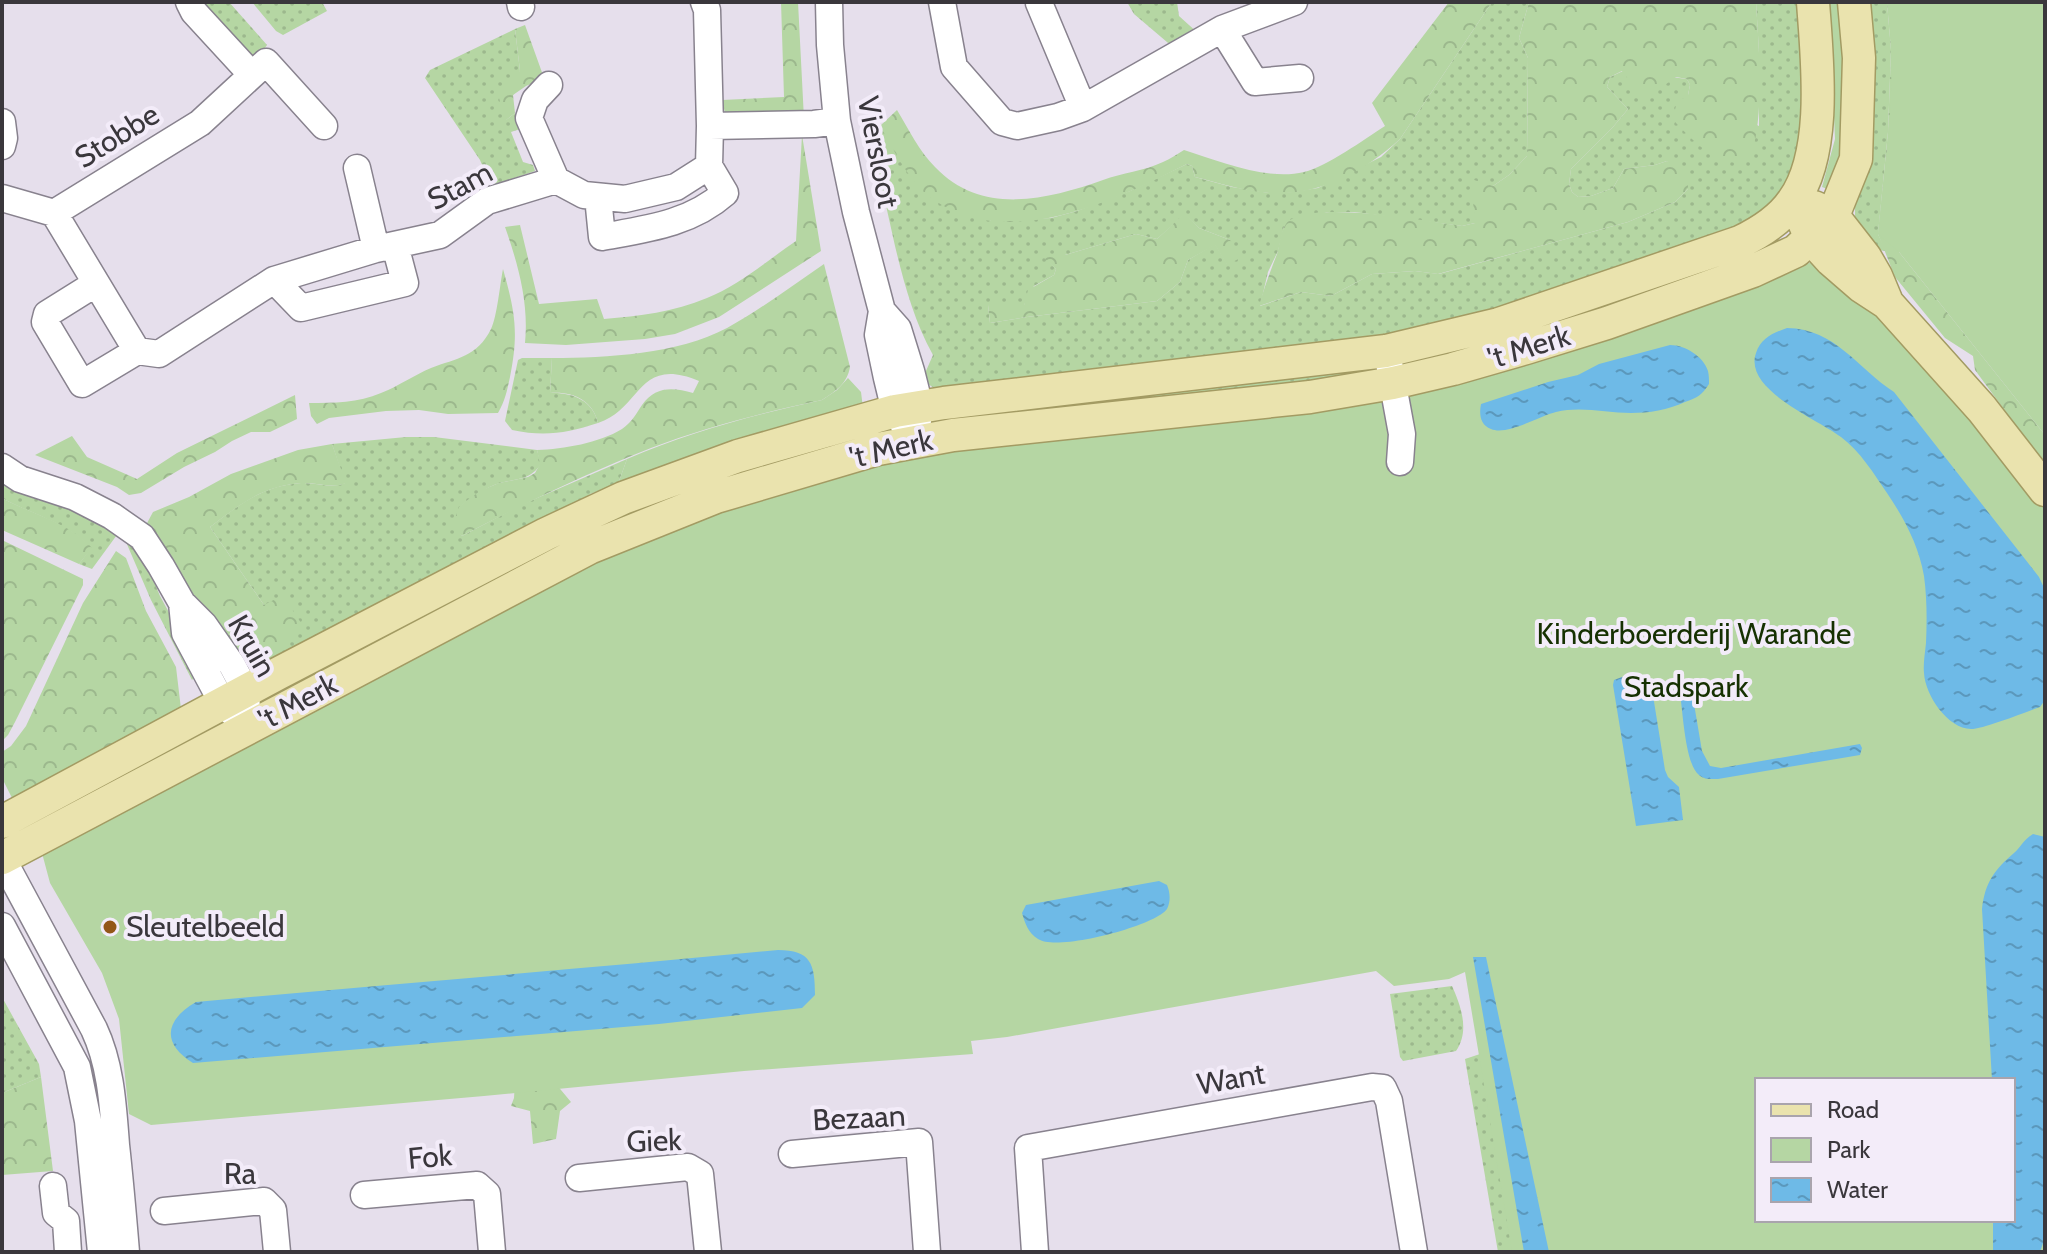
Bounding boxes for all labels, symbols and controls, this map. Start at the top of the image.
street label: Viersloot [850,93,907,211]
street label: Stobbe [68,95,166,176]
street label: Stam [421,153,498,218]
street label: 't Merk [1483,316,1575,377]
street label: 't Merk [846,421,937,476]
street label: Kruin [220,608,285,683]
park label: Kinderboerderij Warande [1537,615,1851,652]
street label: 't Merk [252,665,344,738]
park label: Stadspark [1624,668,1749,705]
place label: Sleutelbeeld [126,908,285,945]
marker: Sleutelbeeld [101,918,119,936]
street label: Want [1194,1054,1268,1103]
legend [1755,1078,2015,1222]
text: Road [1827,1095,1879,1124]
street label: Bezaan [812,1097,906,1138]
street label: Giek [626,1121,683,1160]
text: Park [1827,1135,1870,1164]
street label: Fok [406,1136,454,1177]
street label: Ra [224,1155,257,1192]
text: Water [1827,1175,1888,1204]

